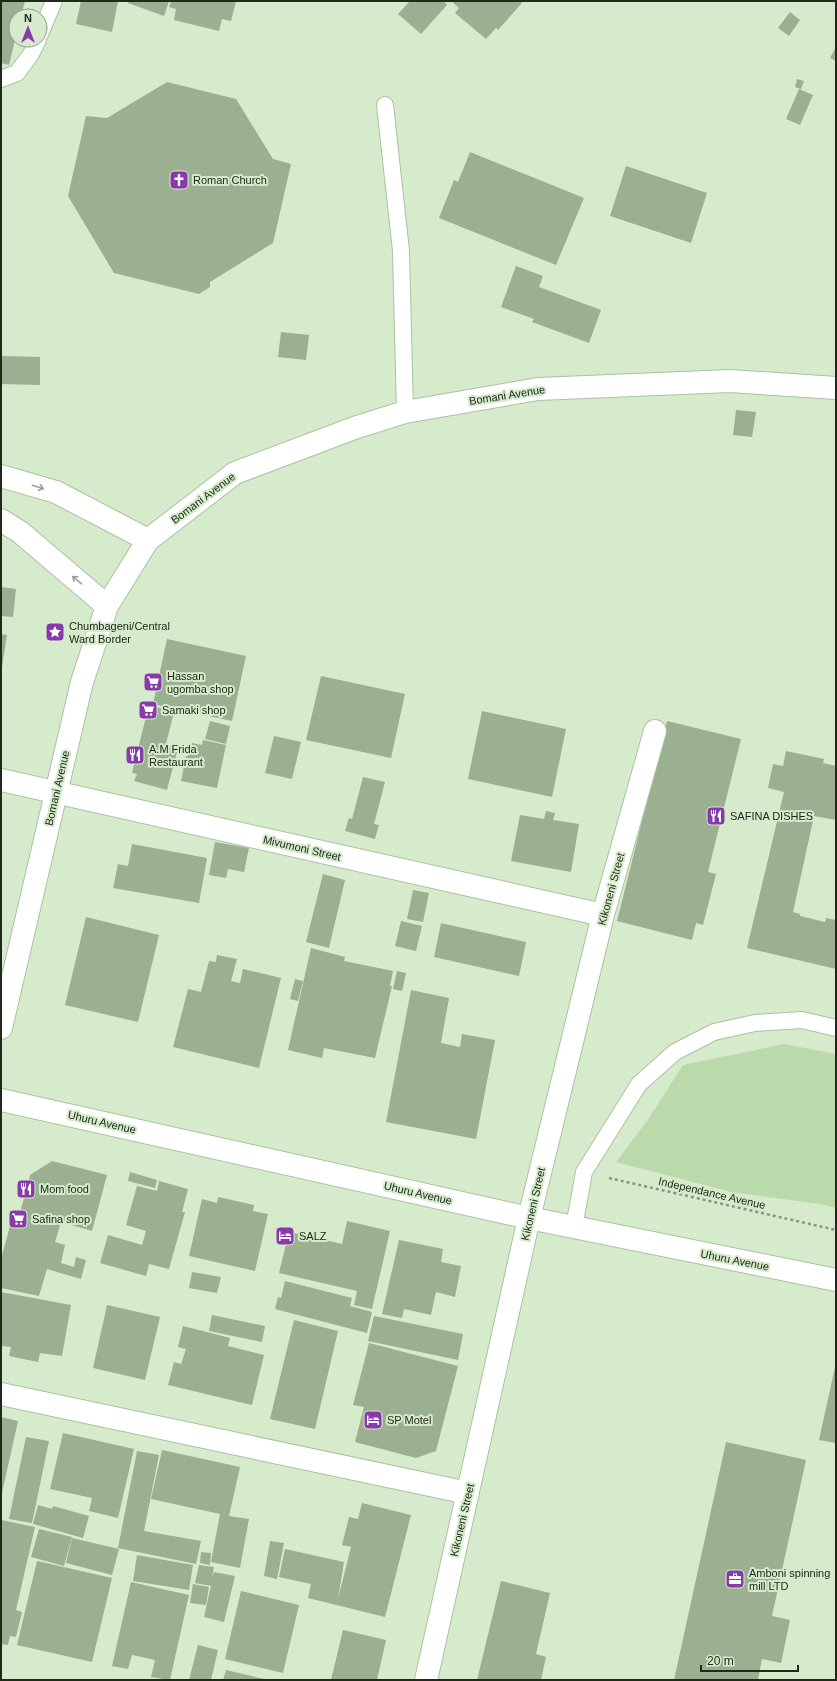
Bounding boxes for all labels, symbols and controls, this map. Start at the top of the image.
north arrow [8,8,48,48]
text: N [24,12,32,24]
church icon: Roman Church [168,169,190,191]
place label: Roman Church [193,174,267,186]
street label: Bomani Avenue [468,383,546,407]
street label: Bomani Avenue [169,470,237,526]
one-way arrow [32,484,45,491]
one-way arrow [72,576,83,585]
place label: Chumbageni/Central Ward Border [69,620,170,645]
place icon: Chumbageni/Central Ward Border [44,621,66,643]
place label: Hassan ugomba shop [167,670,234,695]
supermarket icon: Hassan ugomba shop [142,671,164,693]
supermarket icon: Samaki shop [137,699,159,721]
place label: Samaki shop [162,704,226,716]
place label: A.M Frida Restaurant [149,743,203,768]
restaurant icon: A.M Frida Restaurant [124,744,146,766]
street label: Bomani Avenue [43,749,71,827]
restaurant icon: SAFINA DISHES [705,805,727,827]
place label: SAFINA DISHES [730,810,813,822]
street label: Mivumoni Street [262,833,342,863]
street label: Kikoneni Street [596,851,626,927]
street label: Uhuru Avenue [67,1108,137,1136]
street label: Kikoneni Street [519,1166,547,1242]
street label: Independance Avenue [657,1175,767,1211]
restaurant icon: Mom food [15,1178,37,1200]
street label: Uhuru Avenue [383,1179,453,1207]
place label: Mom food [40,1183,89,1195]
supermarket icon: Safina shop [7,1208,29,1230]
place label: Safina shop [32,1213,90,1225]
hotel icon: SALZ [274,1225,296,1247]
place label: SALZ [299,1230,327,1242]
street label: Uhuru Avenue [700,1247,770,1273]
hotel icon: SP Motel [362,1409,384,1431]
place label: SP Motel [387,1414,431,1426]
street label: Kikoneni Street [448,1482,476,1558]
place label: Amboni spinning mill LTD [749,1567,830,1592]
office icon: Amboni spinning mill LTD [724,1568,746,1590]
scale bar [701,1647,798,1673]
text: 20 m [707,1654,734,1668]

